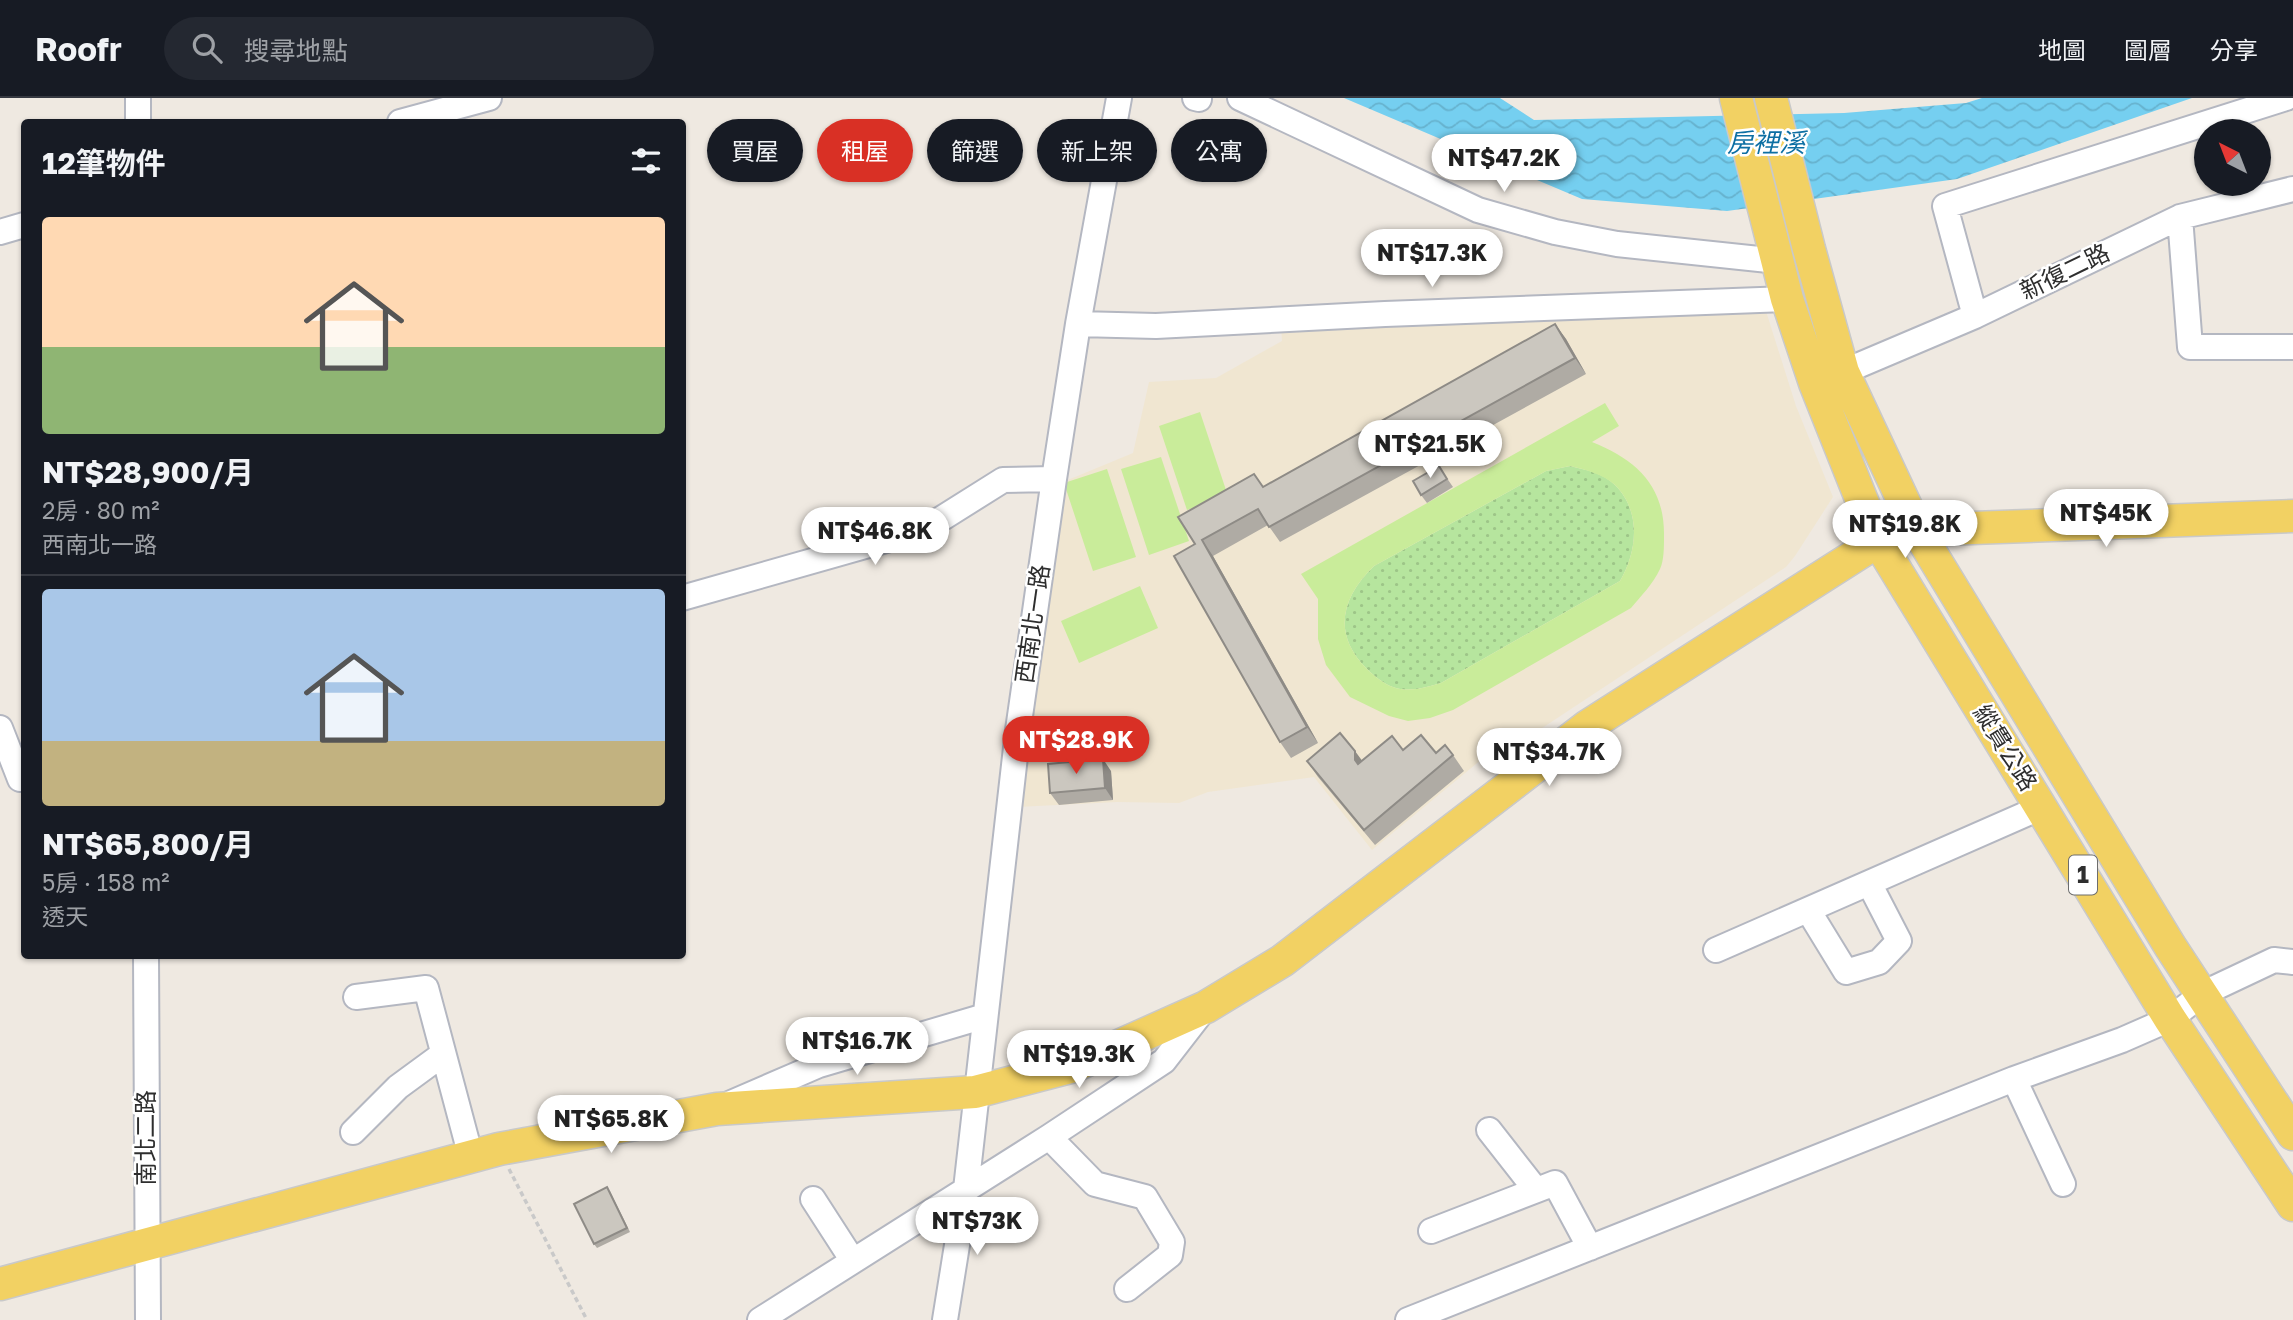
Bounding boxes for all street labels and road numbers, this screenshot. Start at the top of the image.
street label: 新復二路 [2015,237,2114,305]
street label: 西南北一路 [1009,562,1054,685]
street label: 縱貫公路 [1969,699,2044,796]
road number: 1 [2069,856,2097,894]
street label: 南北二路 [130,1090,159,1186]

